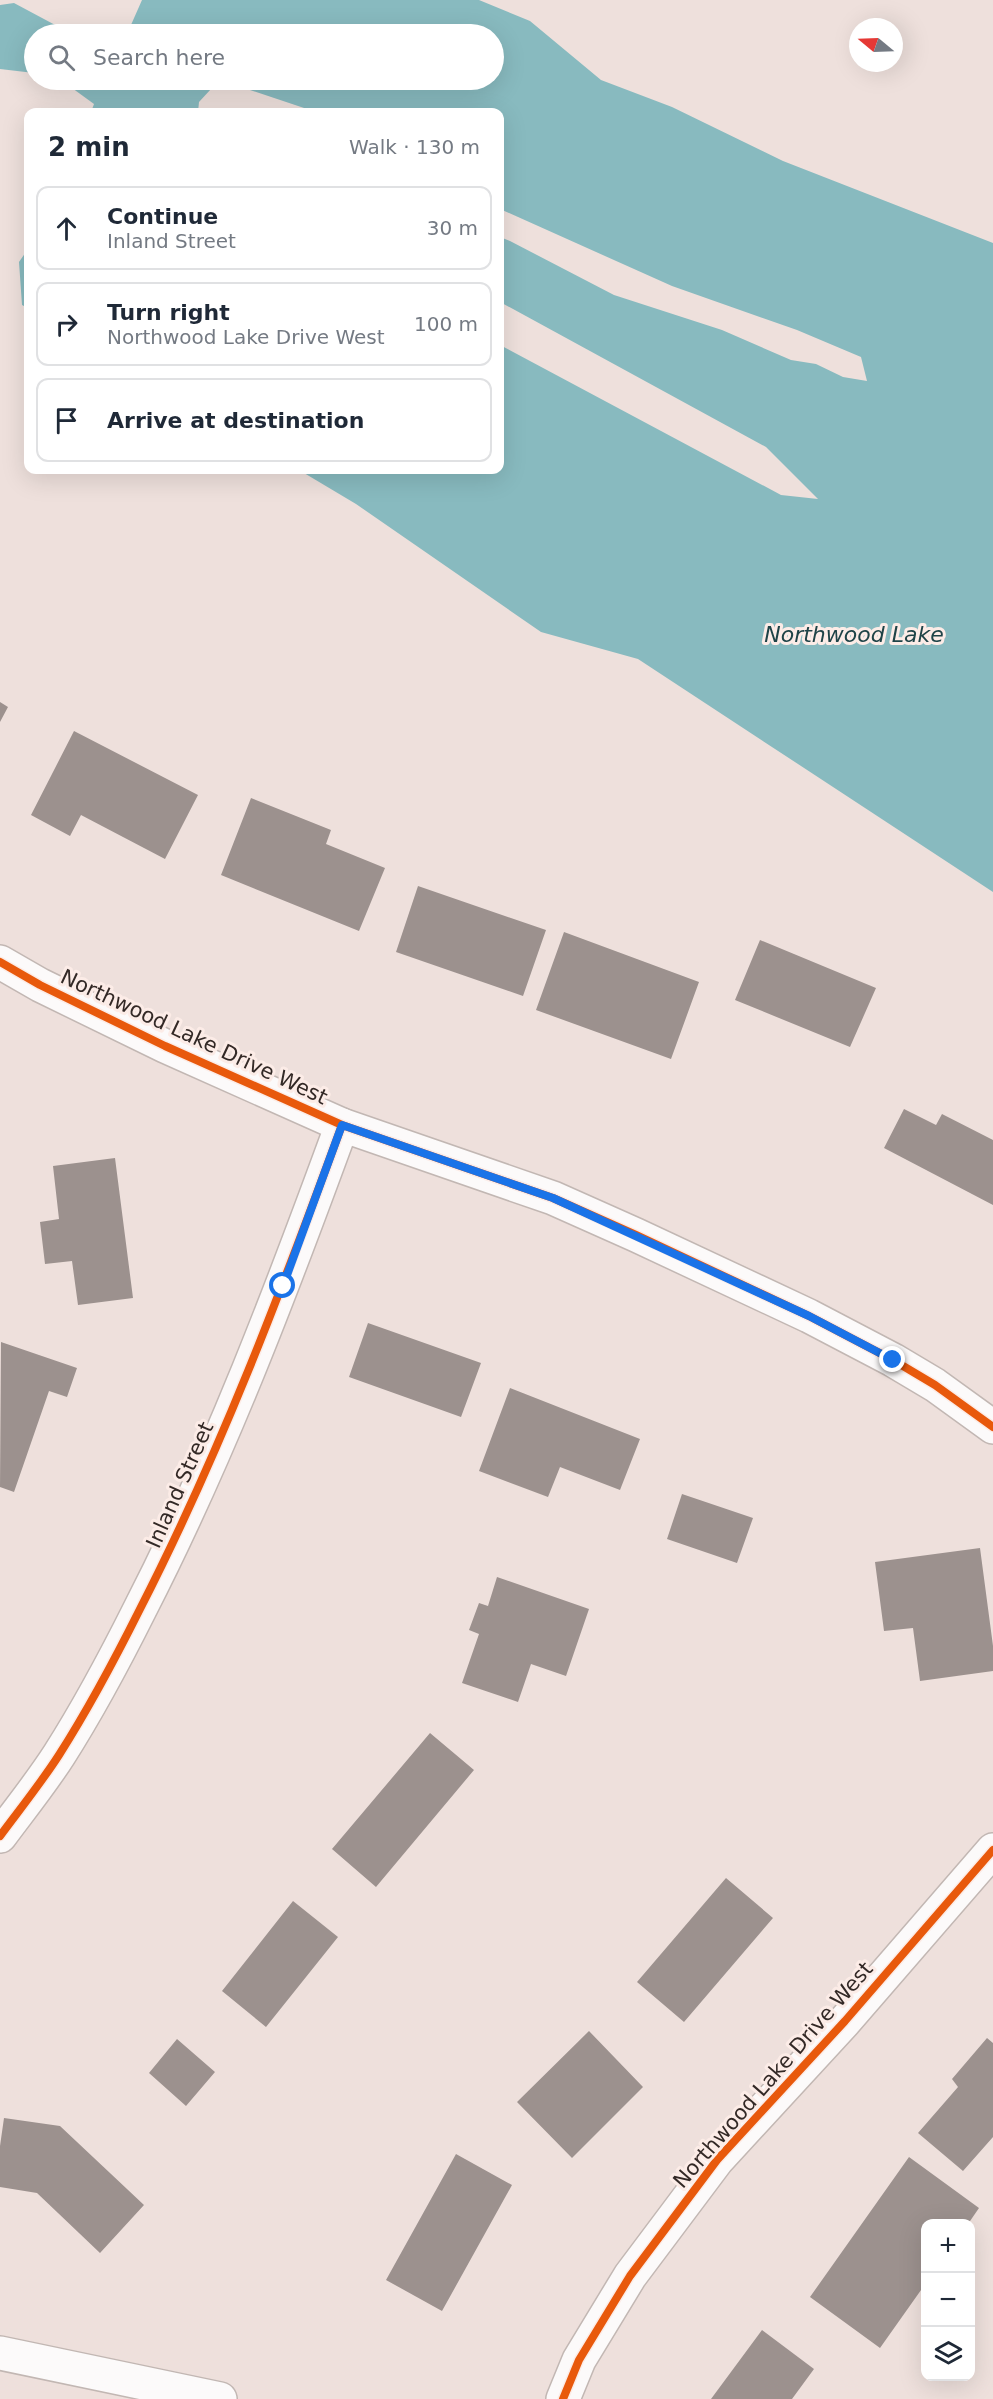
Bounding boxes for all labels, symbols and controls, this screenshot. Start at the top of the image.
north arrow [849,18,903,72]
search box [24,24,504,90]
icon: search [45,41,78,74]
text: Search here [93,45,225,70]
text: 2 min [48,132,130,162]
text: Walk · 130 m [349,135,480,159]
text: Continue [107,204,218,229]
icon: ahead [50,212,83,245]
text: 30 m [427,216,478,240]
text: Inland Street [107,229,236,253]
text: Turn right [107,300,230,325]
icon: right [50,308,83,341]
text: 100 m [414,312,478,336]
text: Northwood Lake Drive West [107,325,385,349]
icon: arrive [50,404,83,437]
text: Arrive at destination [107,408,364,433]
water label: Northwood Lake [764,622,944,647]
street label: Northwood Lake Drive West [57,965,331,1109]
route start [269,1272,295,1298]
route end [879,1346,905,1372]
street label: Inland Street [142,1418,218,1552]
street label: Northwood Lake Drive West [668,1957,878,2193]
map controls [921,2219,975,2381]
button: + [921,2219,975,2273]
button: − [921,2273,975,2327]
button: layers [921,2327,975,2381]

